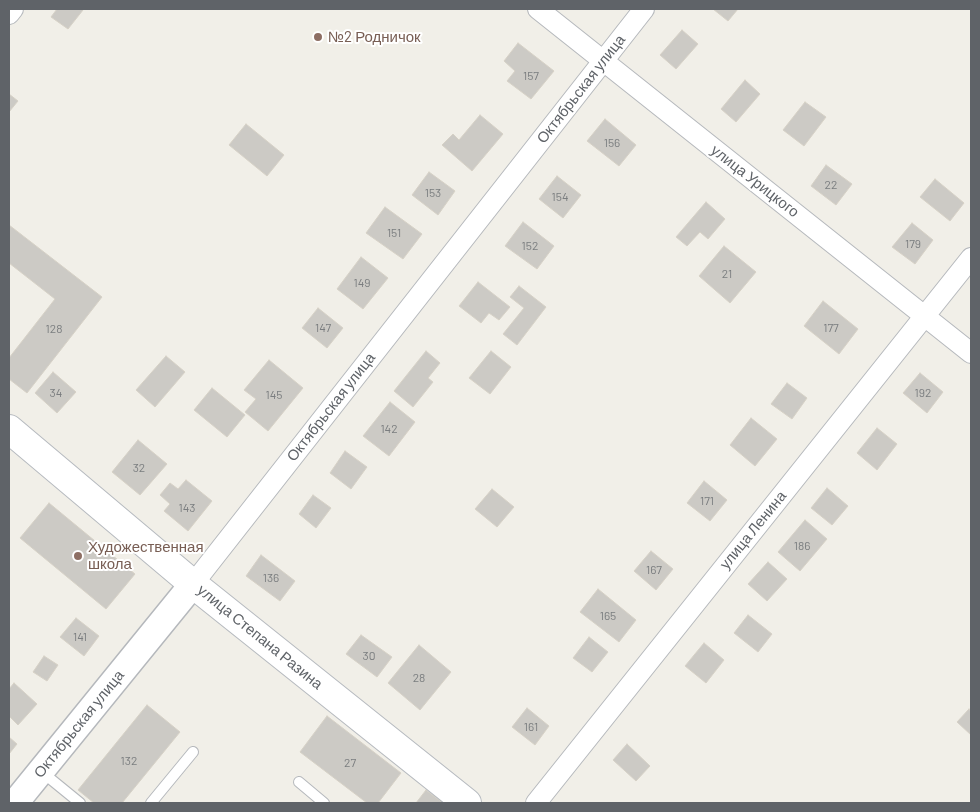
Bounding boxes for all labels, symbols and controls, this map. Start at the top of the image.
place label: №2 Родничок [328,28,421,46]
marker: №2 Родничок [312,31,324,43]
street label: Октябрьская улица [533,31,629,147]
house number: 157 [523,69,539,83]
house number: 156 [604,136,620,150]
street label: улица Урицкого [707,141,803,221]
house number: 22 [825,178,837,192]
house number: 153 [425,186,441,200]
house number: 154 [552,190,568,204]
house number: 151 [387,226,401,240]
house number: 179 [905,237,921,251]
house number: 152 [522,239,538,253]
house number: 21 [722,267,732,281]
house number: 149 [353,276,371,290]
house number: 147 [315,321,331,335]
house number: 177 [823,321,839,335]
house number: 128 [46,322,62,336]
street label: Октябрьская улица [283,349,379,465]
house number: 34 [50,386,62,400]
house number: 192 [915,386,931,400]
house number: 145 [266,388,282,402]
house number: 142 [380,422,398,436]
house number: 32 [133,461,145,475]
street label: улица Ленина [716,487,790,573]
house number: 171 [700,494,714,508]
house number: 143 [179,501,195,515]
place label: Художественная школа [88,538,204,573]
house number: 186 [794,539,810,553]
marker: Художественная школа [72,550,84,562]
house number: 167 [646,563,662,577]
house number: 136 [263,571,279,585]
street label: улица Степана Разина [194,581,326,693]
house number: 165 [600,609,616,623]
house number: 141 [73,630,87,644]
house number: 30 [363,649,375,663]
street label: Октябрьская улица [30,667,128,781]
house number: 28 [413,671,425,685]
house number: 161 [524,720,538,734]
house number: 132 [121,754,137,768]
house number: 27 [344,756,356,770]

